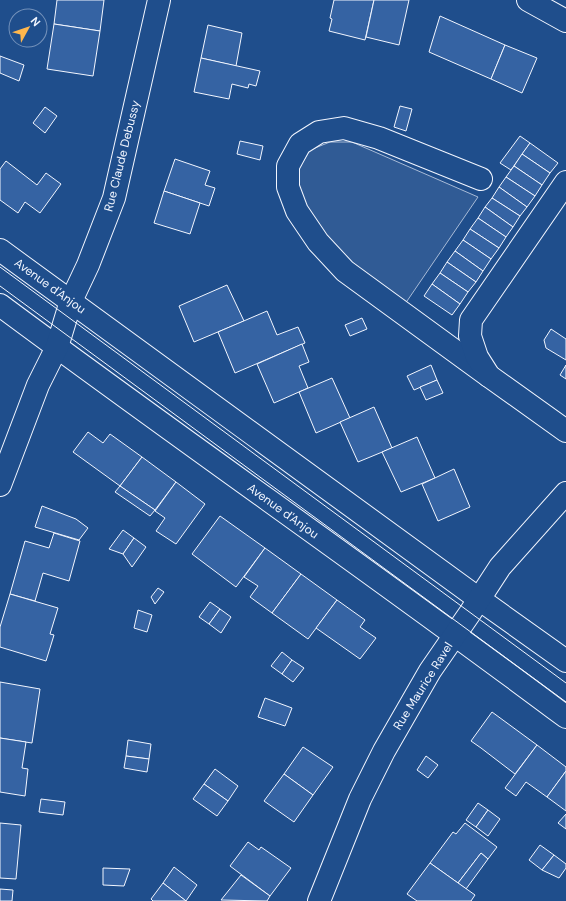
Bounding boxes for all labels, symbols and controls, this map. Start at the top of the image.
north arrow [8,8,48,48]
text: N [28,14,44,29]
street label: Rue Claude Debussy [100,98,144,213]
street label: Avenue d'Anjou [11,255,89,317]
street label: Avenue d'Anjou [244,480,322,542]
street label: Rue Maurice Ravel [390,639,456,733]

